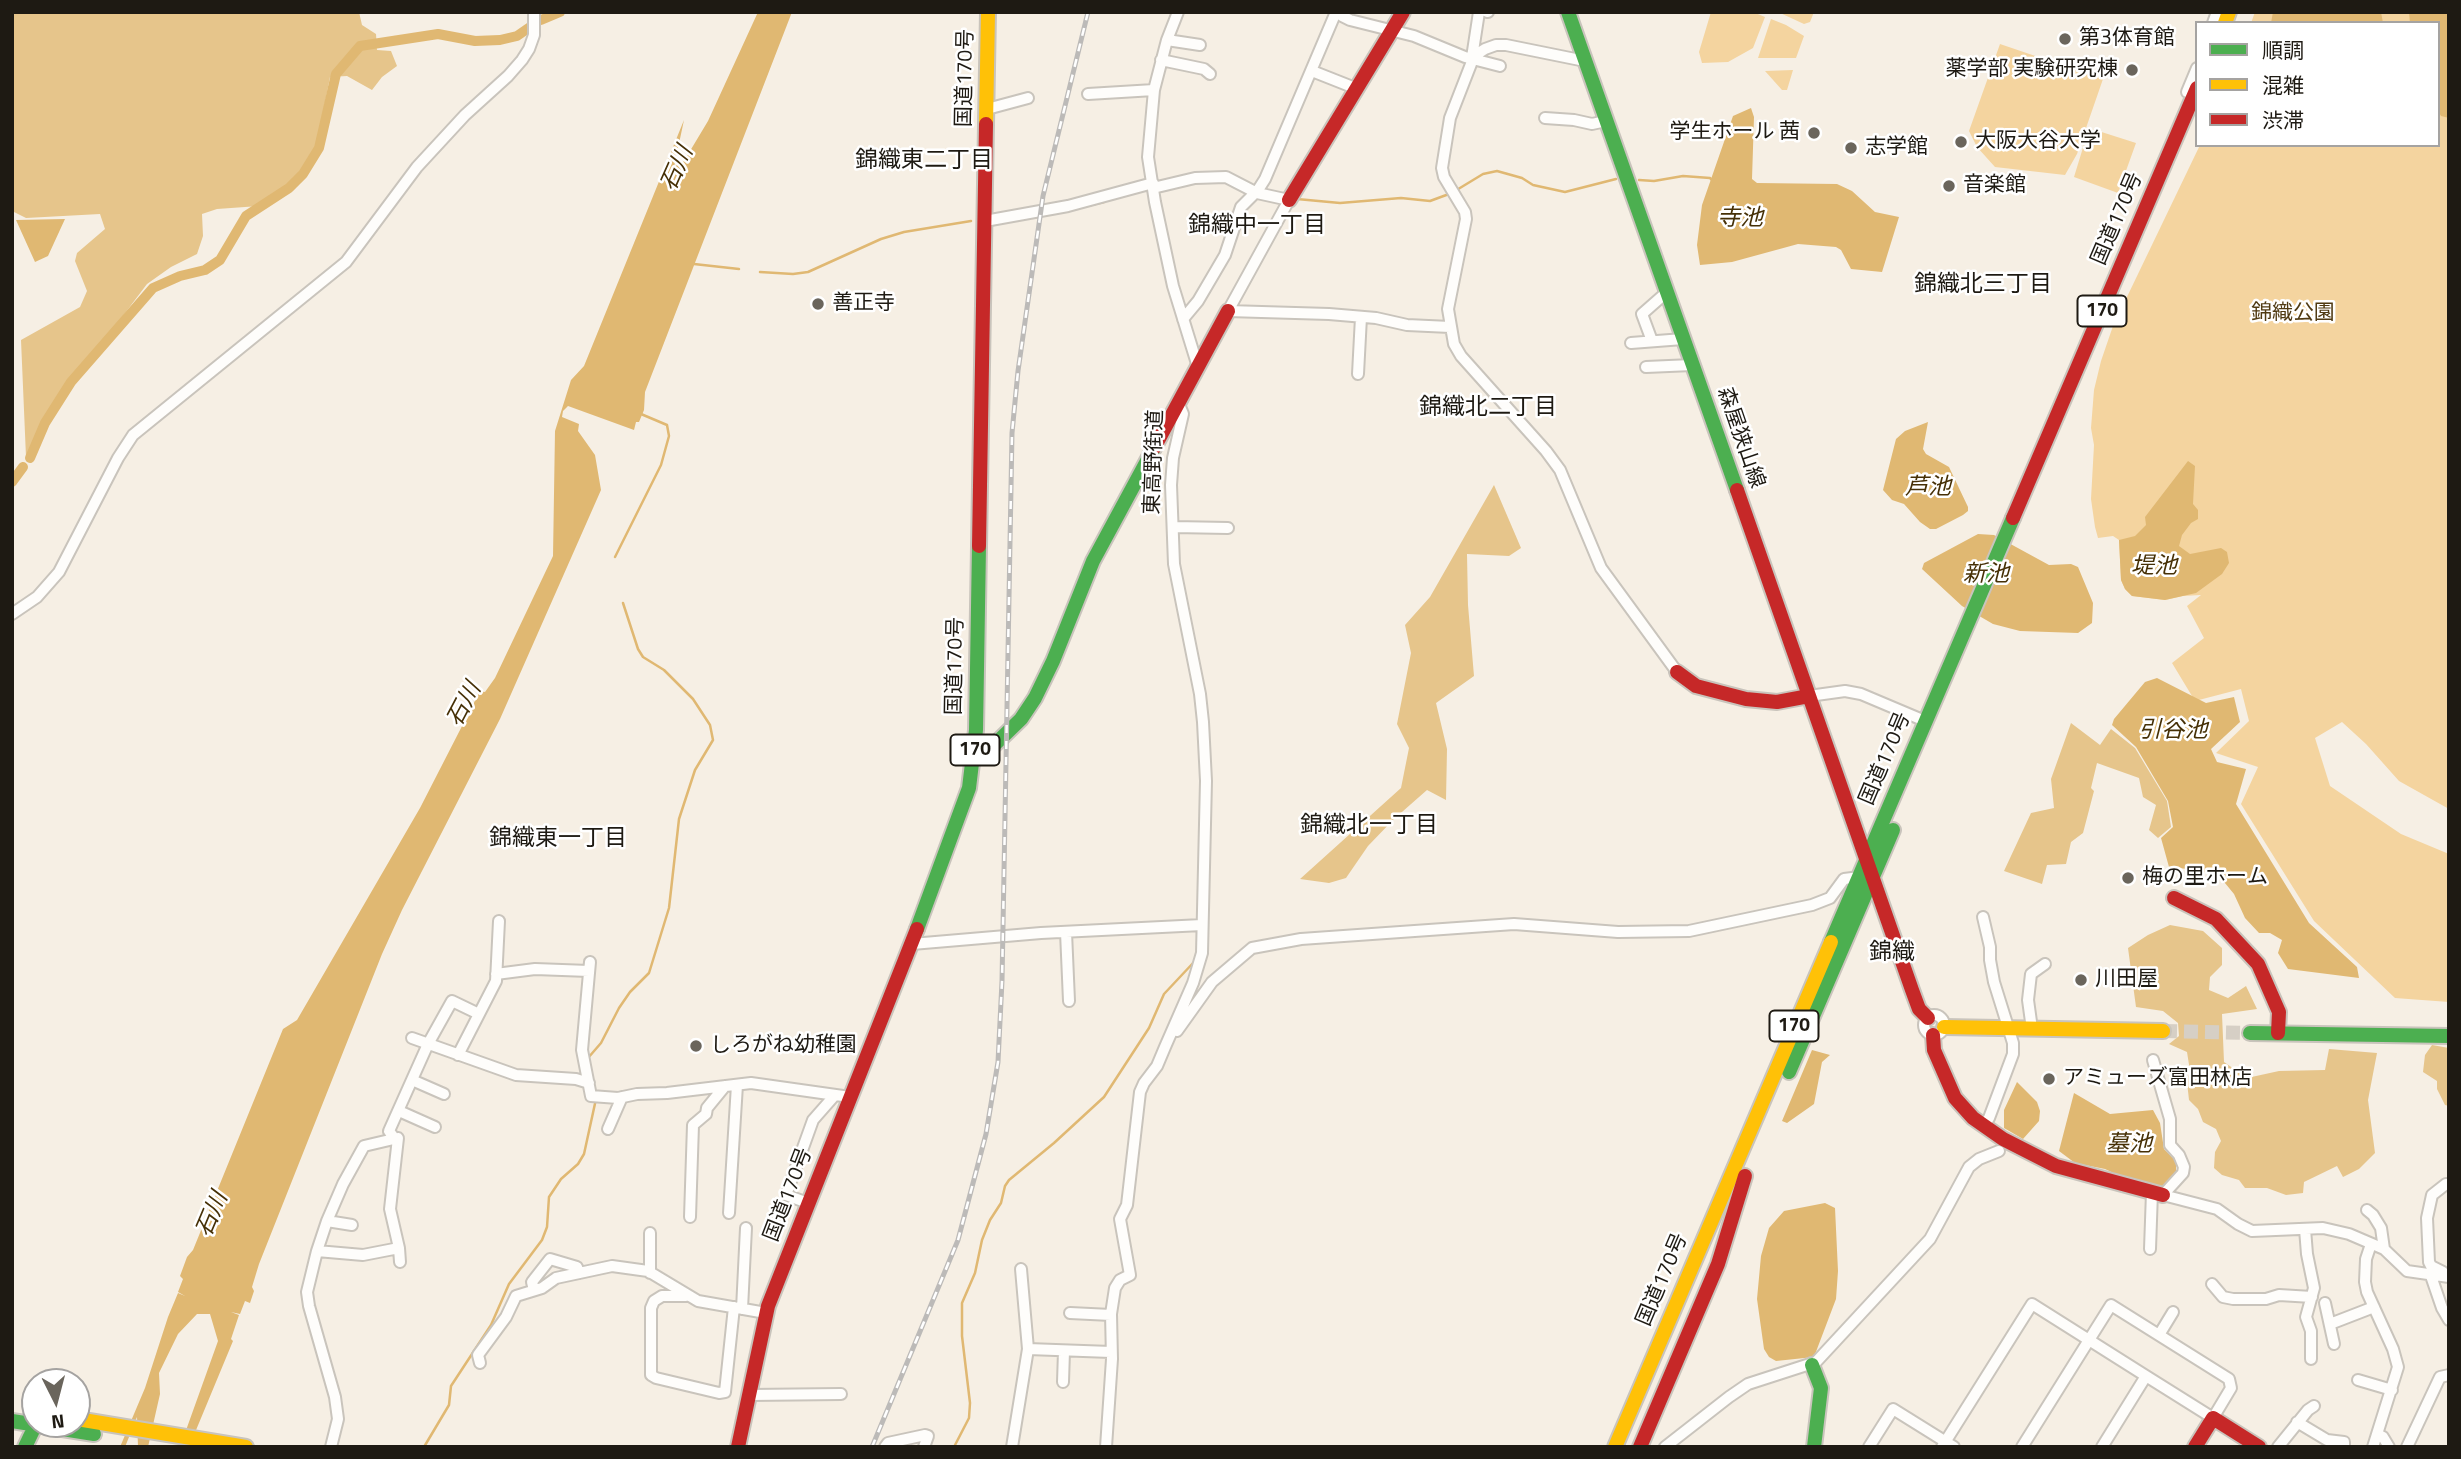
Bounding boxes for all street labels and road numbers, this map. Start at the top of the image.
street label: 国道170号 [953,29,979,127]
street label: 国道170号 [2087,169,2149,269]
road number: 170 [2078,296,2126,326]
street label: 森屋狭山線 [1711,384,1769,492]
street label: 東高野街道 [1141,409,1169,515]
street label: 国道170号 [943,617,969,715]
street label: 国道170号 [1855,709,1917,809]
road number: 170 [950,734,1000,765]
road number: 170 [1770,1010,1818,1042]
street label: 国道170号 [760,1145,818,1245]
street label: 国道170号 [1632,1230,1694,1330]

